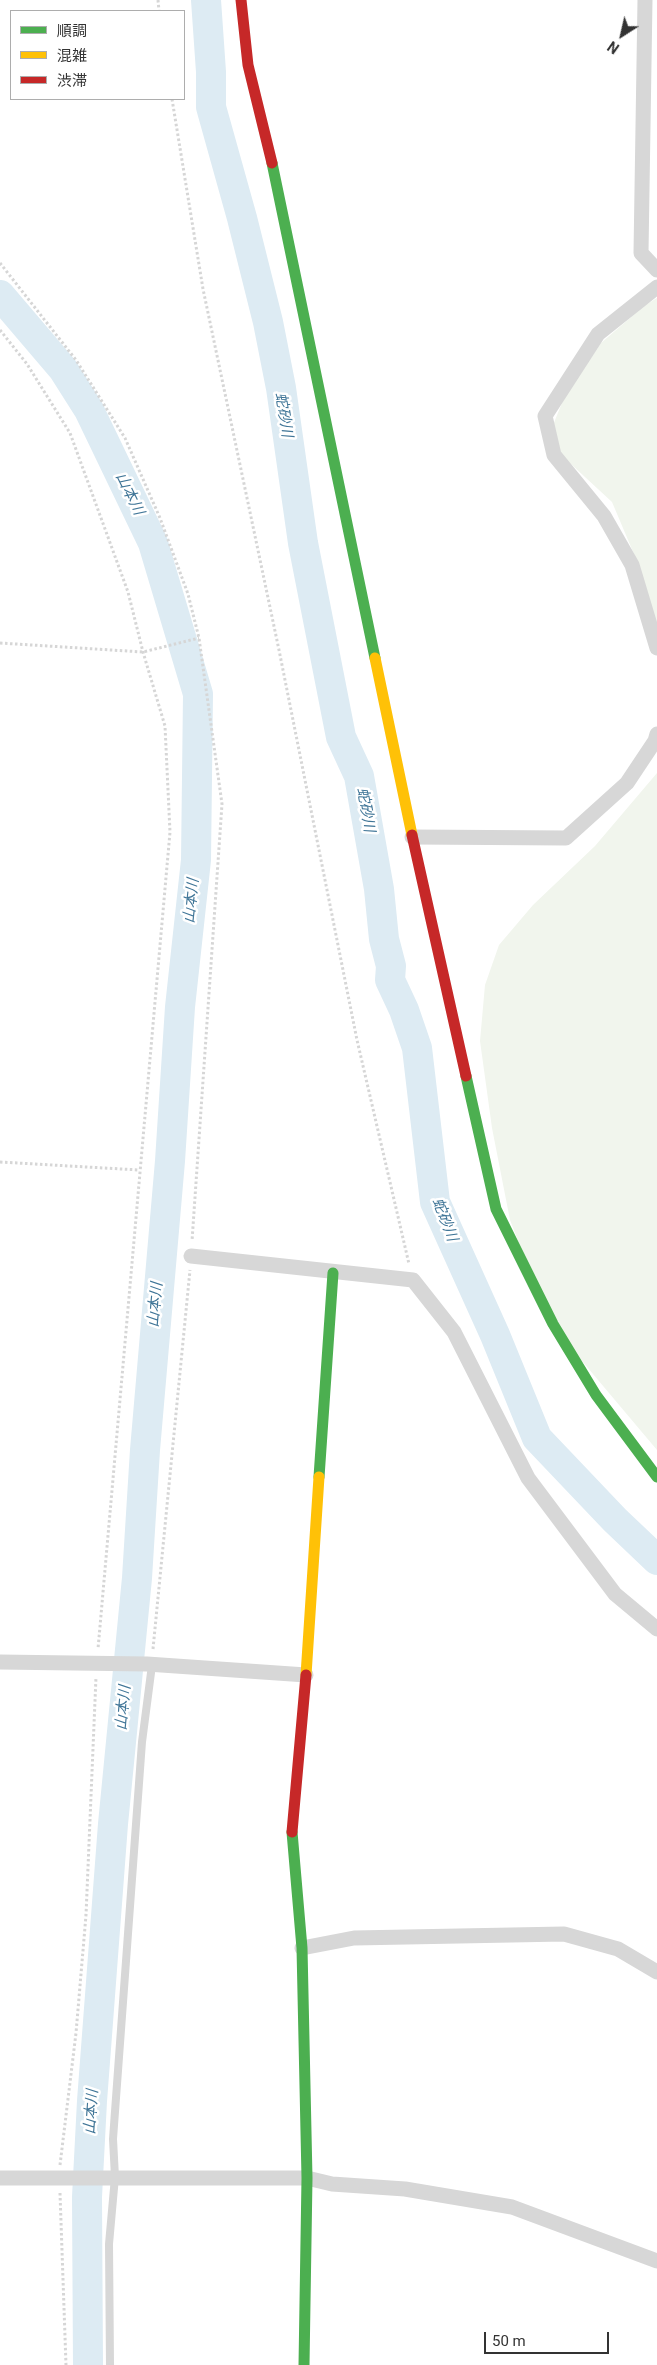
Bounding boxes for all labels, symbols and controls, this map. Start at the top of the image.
legend [10,10,185,100]
north arrow [597,10,647,60]
text: 順調 [57,22,87,40]
text: N [605,38,622,57]
text: 混雑 [57,47,87,65]
text: 渋滞 [57,72,87,90]
water label: 蛇砂川 [271,391,295,439]
water label: 山本川 [111,470,147,518]
water label: 蛇砂川 [352,786,378,834]
water label: 山本川 [181,878,203,924]
water label: 蛇砂川 [428,1196,460,1244]
water label: 山本川 [145,1282,167,1328]
water label: 山本川 [113,1685,135,1731]
water label: 山本川 [81,2089,103,2135]
scale bar [487,2322,612,2354]
text: 50 m [492,2332,526,2350]

